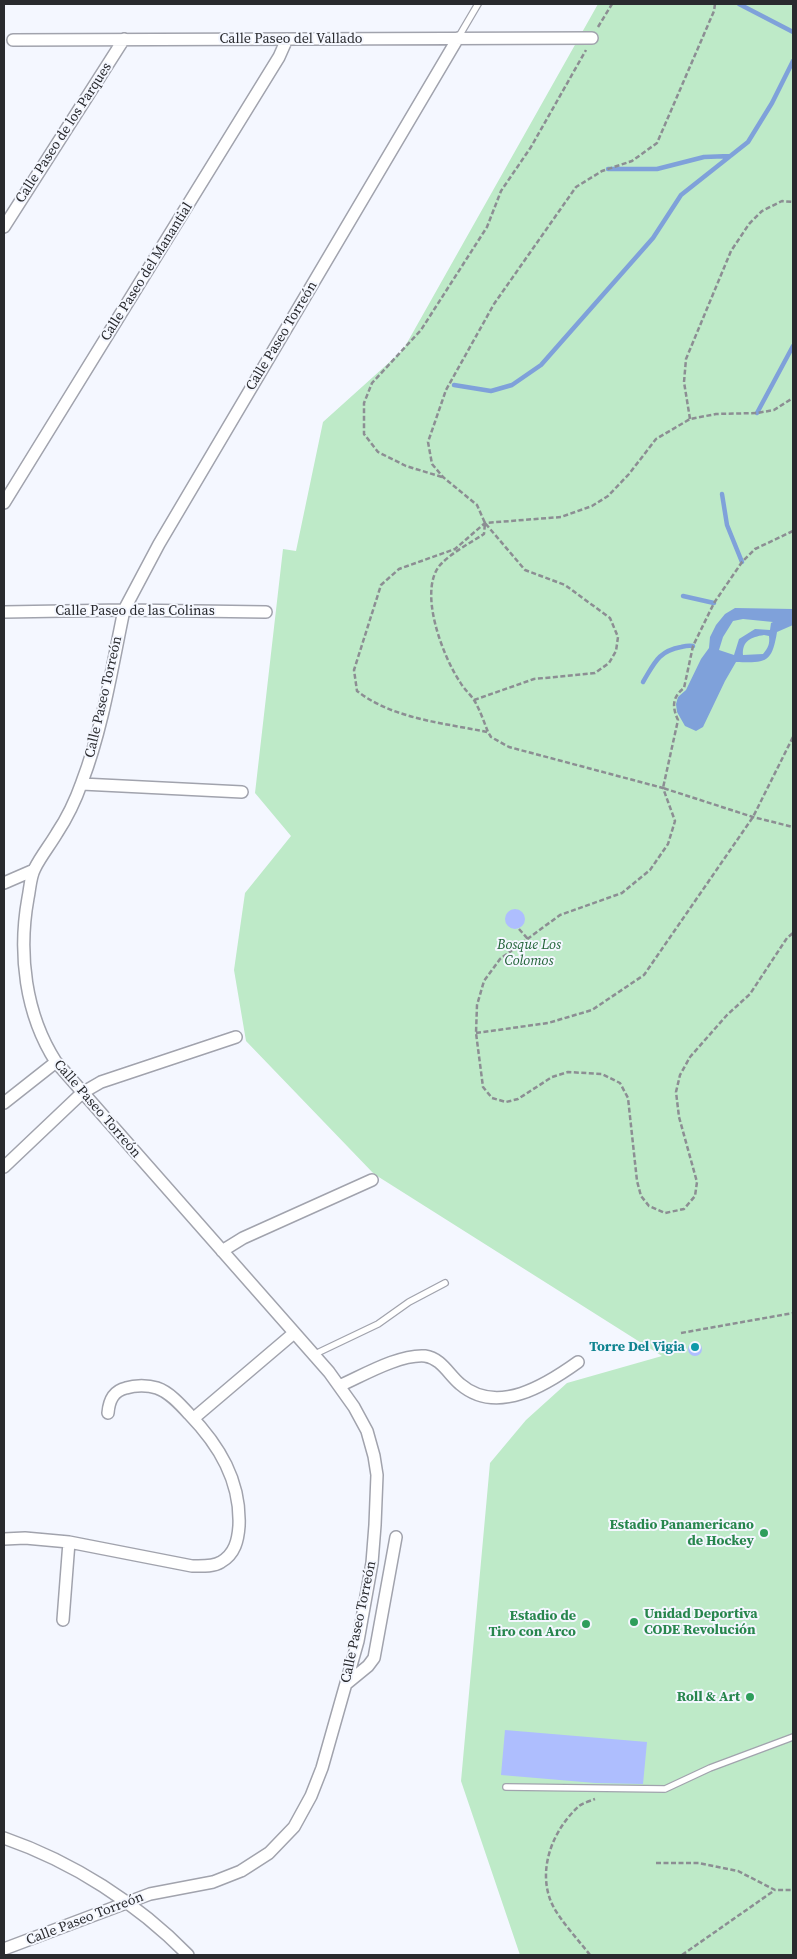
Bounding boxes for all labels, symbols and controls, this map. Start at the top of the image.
street label: Calle Paseo del Vallado [219,31,363,47]
street label: Calle Paseo de los Parques [12,60,116,206]
street label: Calle Paseo del Manantial [97,200,197,344]
street label: Calle Paseo Torreón [243,278,321,394]
street label: Calle Paseo de las Colinas [55,603,215,619]
street label: Calle Paseo Torreón [82,634,126,760]
park label: Bosque Los Colomos [497,937,561,970]
street label: Calle Paseo Torreón [50,1057,144,1161]
place label: Torre Del Vigia [589,1339,685,1355]
marker: Torre Del Vigia [689,1341,701,1353]
place label: Estadio Panamericano de Hockey [610,1517,754,1550]
marker: Estadio Panamericano de Hockey [758,1527,770,1539]
street label: Calle Paseo Torreón [338,1559,380,1685]
place label: Unidad Deportiva CODE Revolución [644,1606,758,1638]
place label: Estadio de Tiro con Arco [488,1608,576,1640]
marker: Unidad Deportiva CODE Revolución [628,1616,640,1628]
marker: Estadio de Tiro con Arco [580,1618,592,1630]
place label: Roll & Art [677,1689,740,1705]
marker: Roll & Art [744,1691,756,1703]
street label: Calle Paseo Torreón [24,1889,146,1949]

